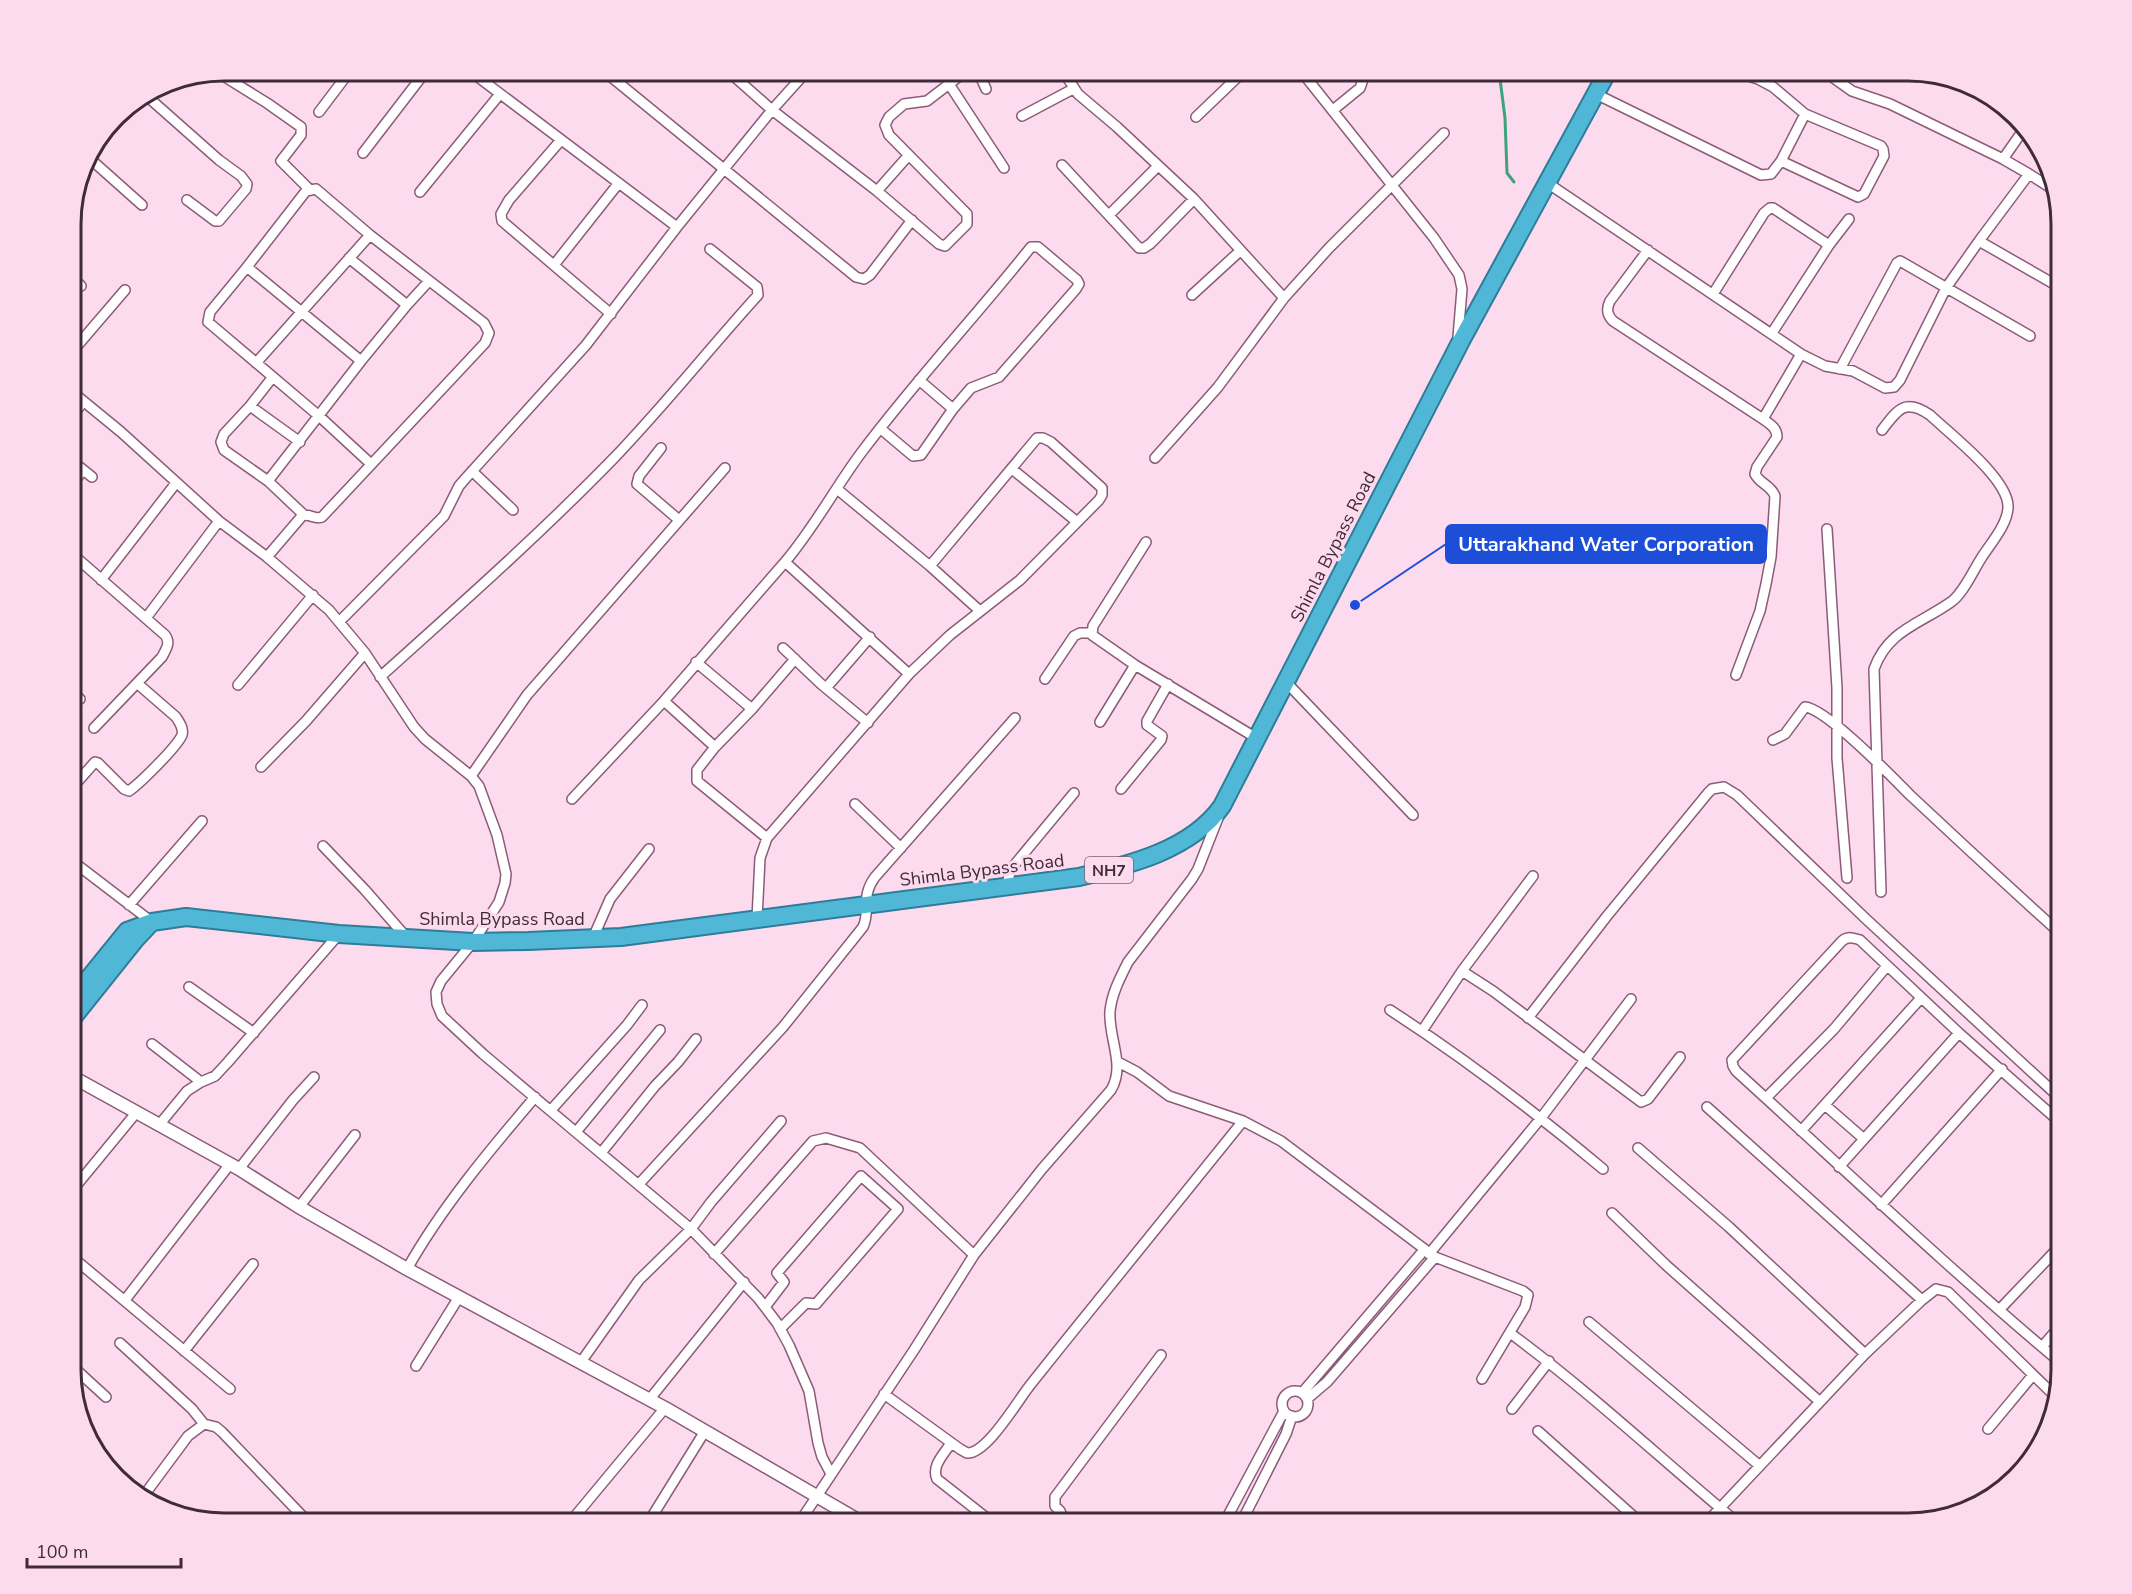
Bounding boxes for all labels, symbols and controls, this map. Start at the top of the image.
street label: Shimla Bypass Road [1285,468,1381,626]
callout: Uttarakhand Water Corporation [1446,525,1766,563]
text: Uttarakhand Water Corporation [1458,531,1754,558]
street label: Shimla Bypass Road [898,848,1066,892]
road number: NH7 [1085,857,1133,883]
street label: Shimla Bypass Road [419,907,585,931]
scale bar [27,1531,182,1569]
text: 100 m [36,1540,88,1564]

